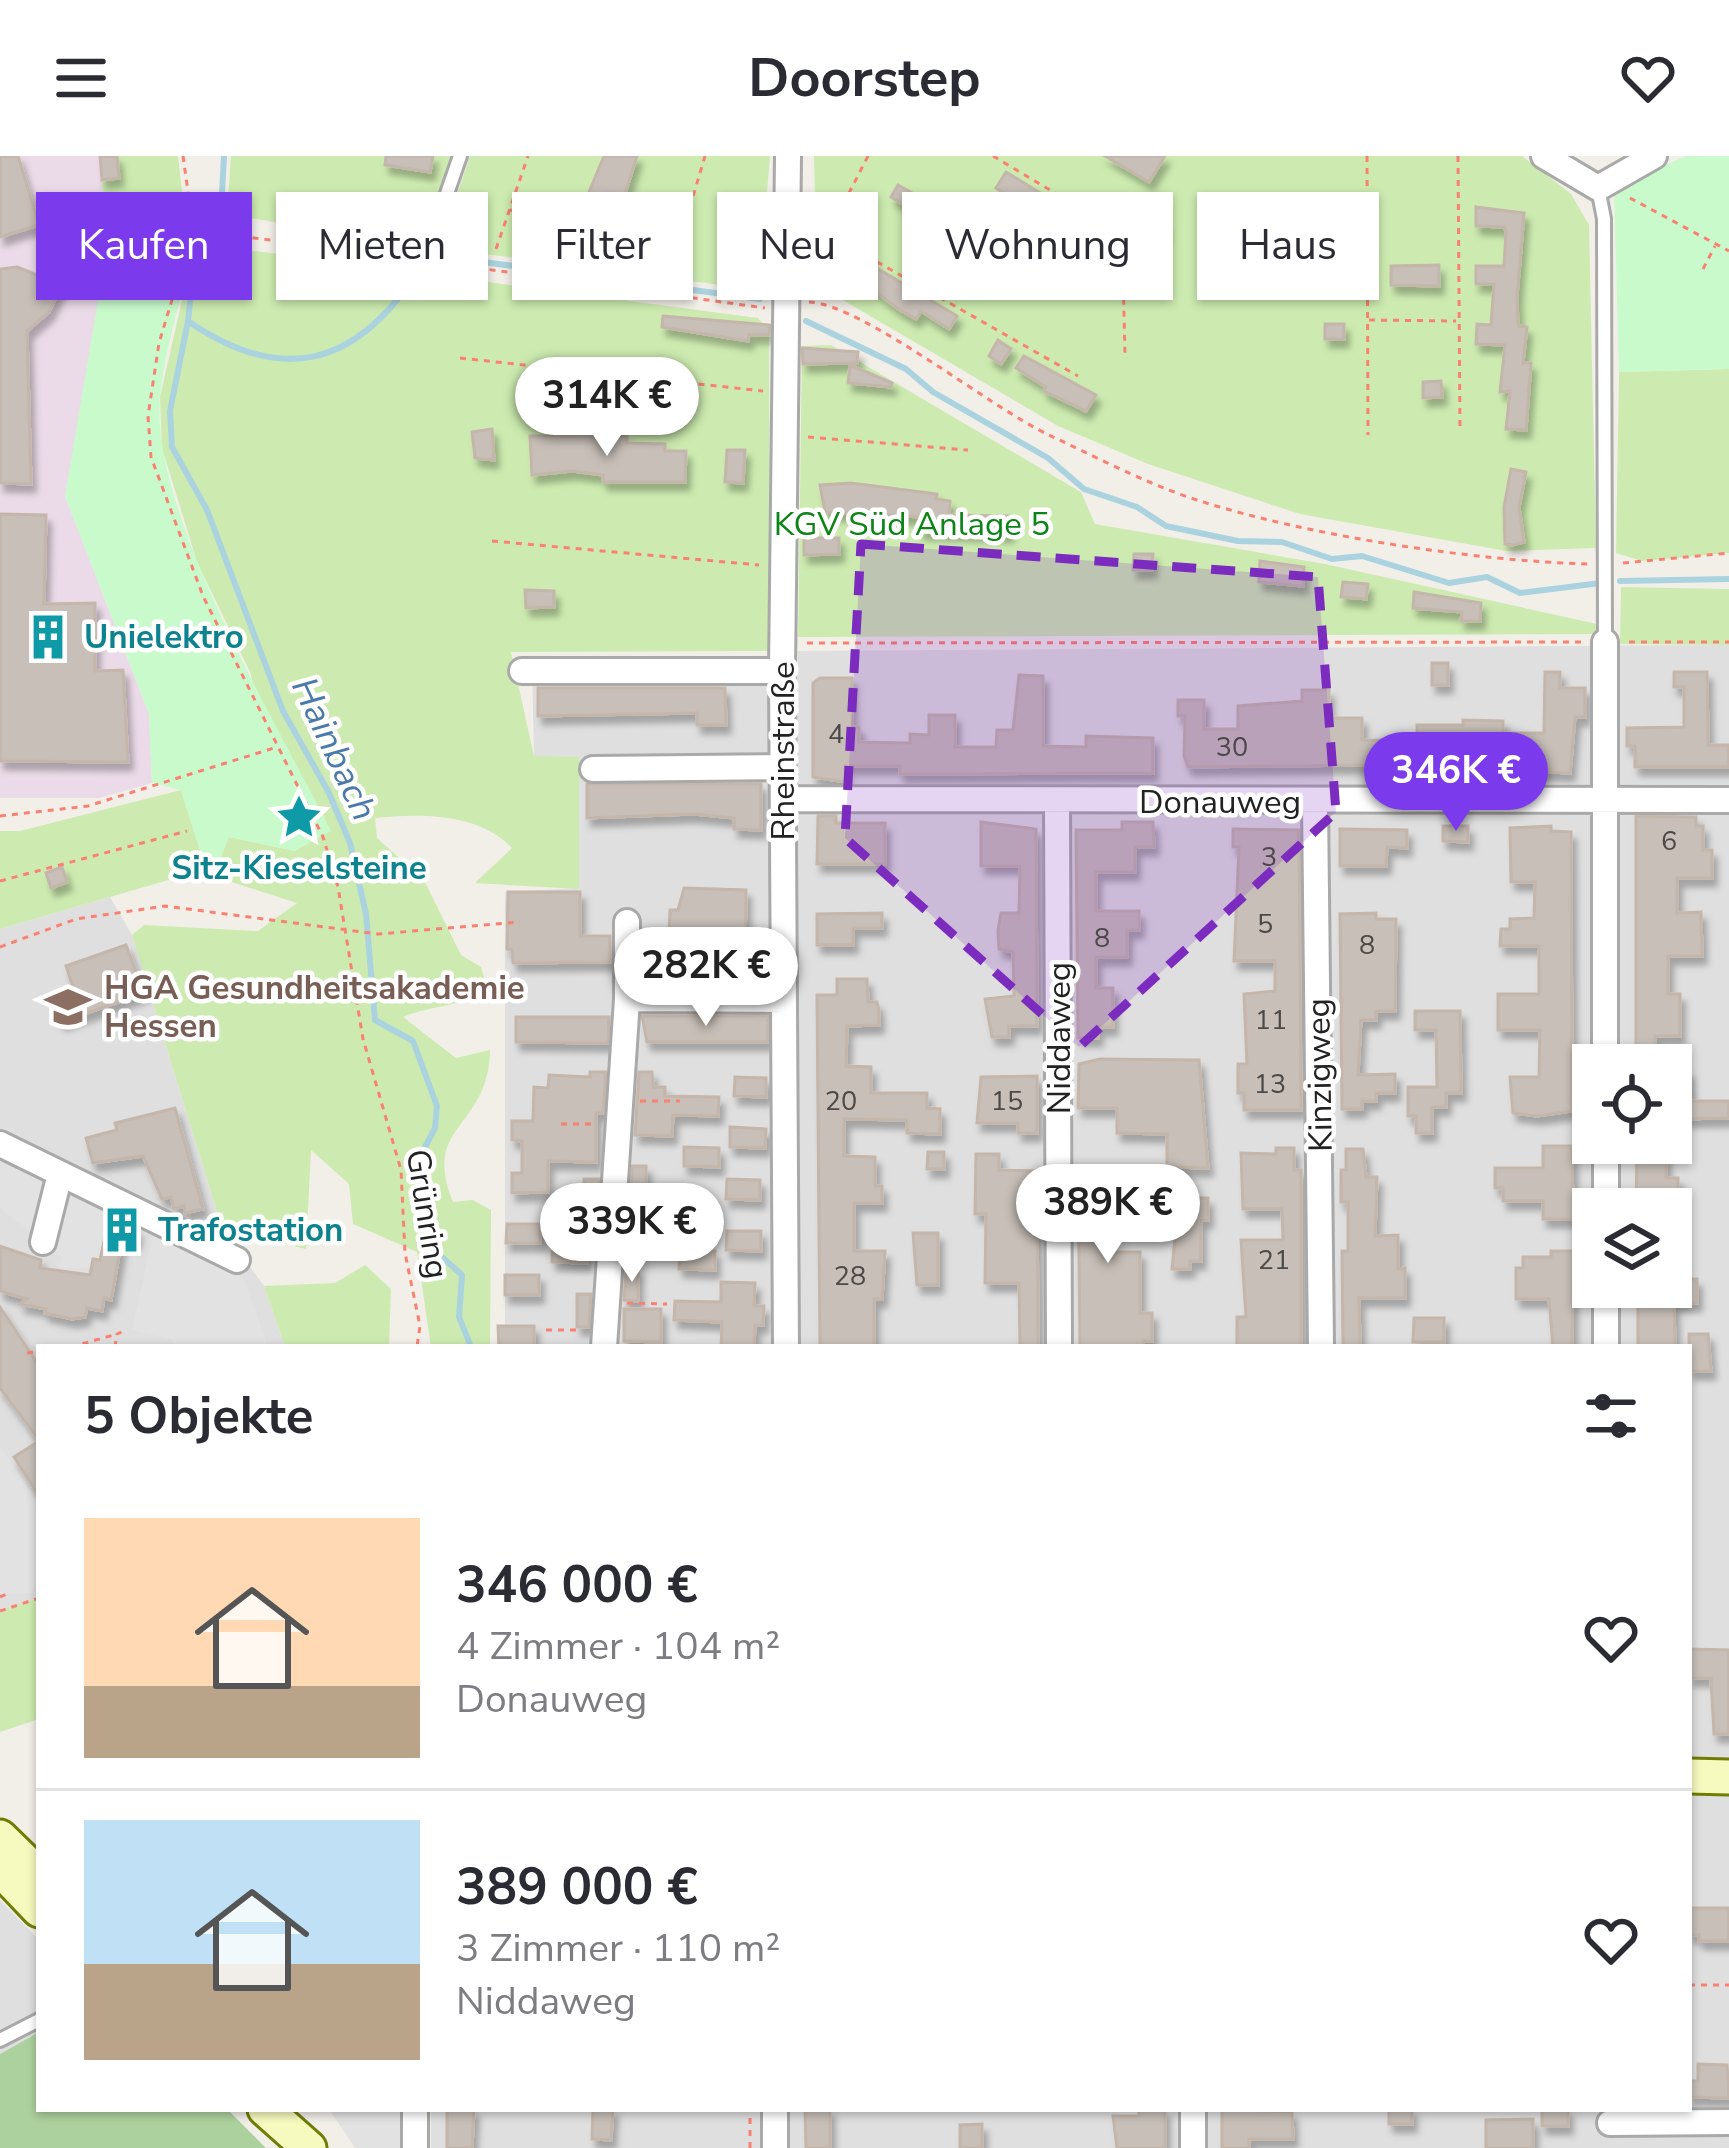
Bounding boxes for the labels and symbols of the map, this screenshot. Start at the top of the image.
pin: 314K € [509,357,705,459]
park label: KGV Süd Anlage 5 [774,502,1050,547]
building icon: Unielektro [23,612,73,662]
place label: Unielektro [84,615,244,660]
street label: Rheinstraße [761,661,806,841]
water label: Hainbach [280,670,388,828]
house number: 4 [828,716,844,753]
house number: 30 [1216,729,1248,766]
pin: 346K € [1358,732,1554,834]
street label: Donauweg [1139,780,1301,825]
place icon: Sitz-Kieselsteine [274,792,324,842]
house number: 6 [1661,823,1677,860]
house number: 3 [1261,839,1277,876]
place label: Sitz-Kieselsteine [171,846,427,891]
house number: 5 [1257,906,1273,943]
house number: 8 [1094,920,1110,957]
pin: 282K € [608,927,804,1029]
house number: 8 [1359,927,1375,964]
street label: Niddaweg [1037,962,1082,1114]
place label: HGA Gesundheitsakademie Hessen [104,966,525,1049]
school or university icon: HGA Gesundheitsakademie Hessen [43,982,93,1032]
street label: Kinzigweg [1296,998,1344,1152]
house number: 11 [1255,1002,1287,1039]
house number: 13 [1254,1066,1286,1103]
house number: 20 [825,1083,857,1120]
house number: 15 [991,1083,1023,1120]
street label: Grünring [395,1146,459,1282]
pin: 389K € [1010,1164,1206,1266]
pin: 339K € [534,1183,730,1285]
building icon: Trafostation [97,1205,147,1255]
place label: Trafostation [158,1208,343,1253]
house number: 21 [1258,1242,1290,1279]
house number: 28 [834,1258,866,1295]

